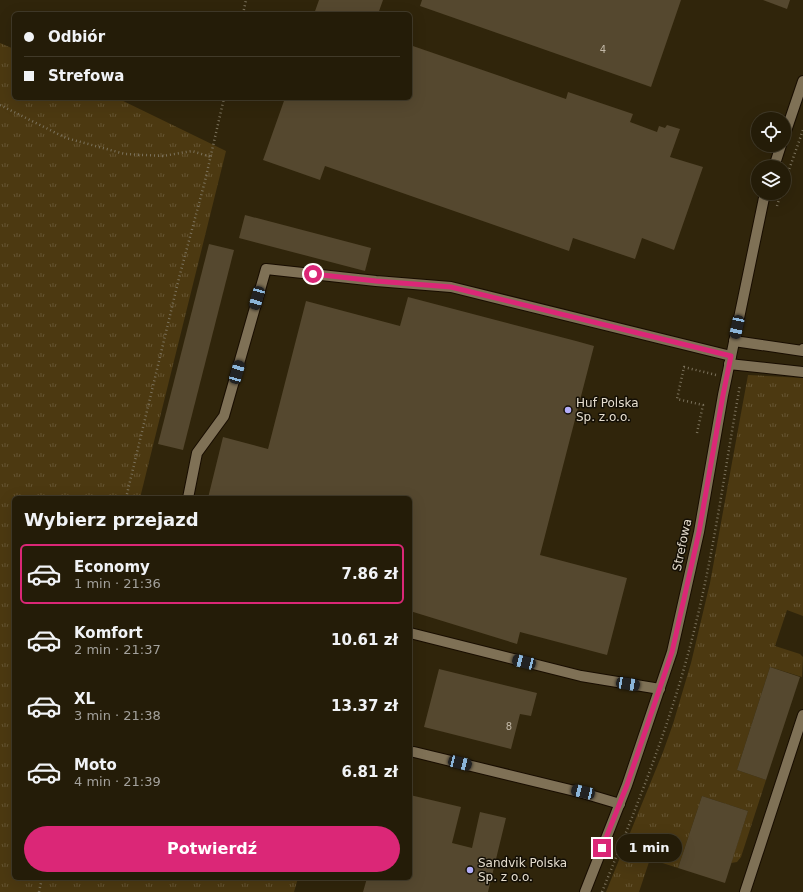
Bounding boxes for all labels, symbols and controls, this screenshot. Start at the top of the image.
text: Odbiór [48,28,105,46]
house number: 4 [600,44,606,55]
text: Strefowa [48,67,124,85]
map controls [751,112,791,200]
button: locate [751,112,791,152]
button: layers [751,160,791,200]
route start [304,265,322,283]
car [248,285,266,311]
car [729,314,745,340]
car [228,359,246,385]
place label: Huf Polska Sp. z.o.o. [576,396,639,424]
marker: Huf Polska Sp. z.o.o. [563,405,573,415]
text: Wybierz przejazd [24,509,199,530]
street label: Strefowa [670,518,694,572]
icon: car [26,556,62,592]
text: Economy [74,558,150,576]
text: 7.86 zł [341,565,398,583]
text: 1 min · 21:36 [74,576,161,591]
icon: car [26,622,62,658]
text: Komfort [74,624,143,642]
text: 10.61 zł [331,631,398,649]
text: 2 min · 21:37 [74,642,161,657]
car [511,653,537,671]
car [615,676,641,692]
icon: car [26,688,62,724]
text: XL [74,690,95,708]
text: 13.37 zł [331,697,398,715]
text: 3 min · 21:38 [74,708,161,723]
house number: 8 [506,721,512,732]
icon: car [26,754,62,790]
car [447,754,473,772]
text: Moto [74,756,117,774]
text: 6.81 zł [341,763,398,781]
text: 4 min · 21:39 [74,774,161,789]
car [570,783,596,801]
button: Potwierdź [24,826,400,872]
callout: 1 min [616,834,682,862]
route end [593,839,611,857]
text: 1 min [629,840,669,855]
place label: Sandvik Polska Sp. z o.o. [478,856,567,884]
marker: Sandvik Polska Sp. z o.o. [465,865,475,875]

